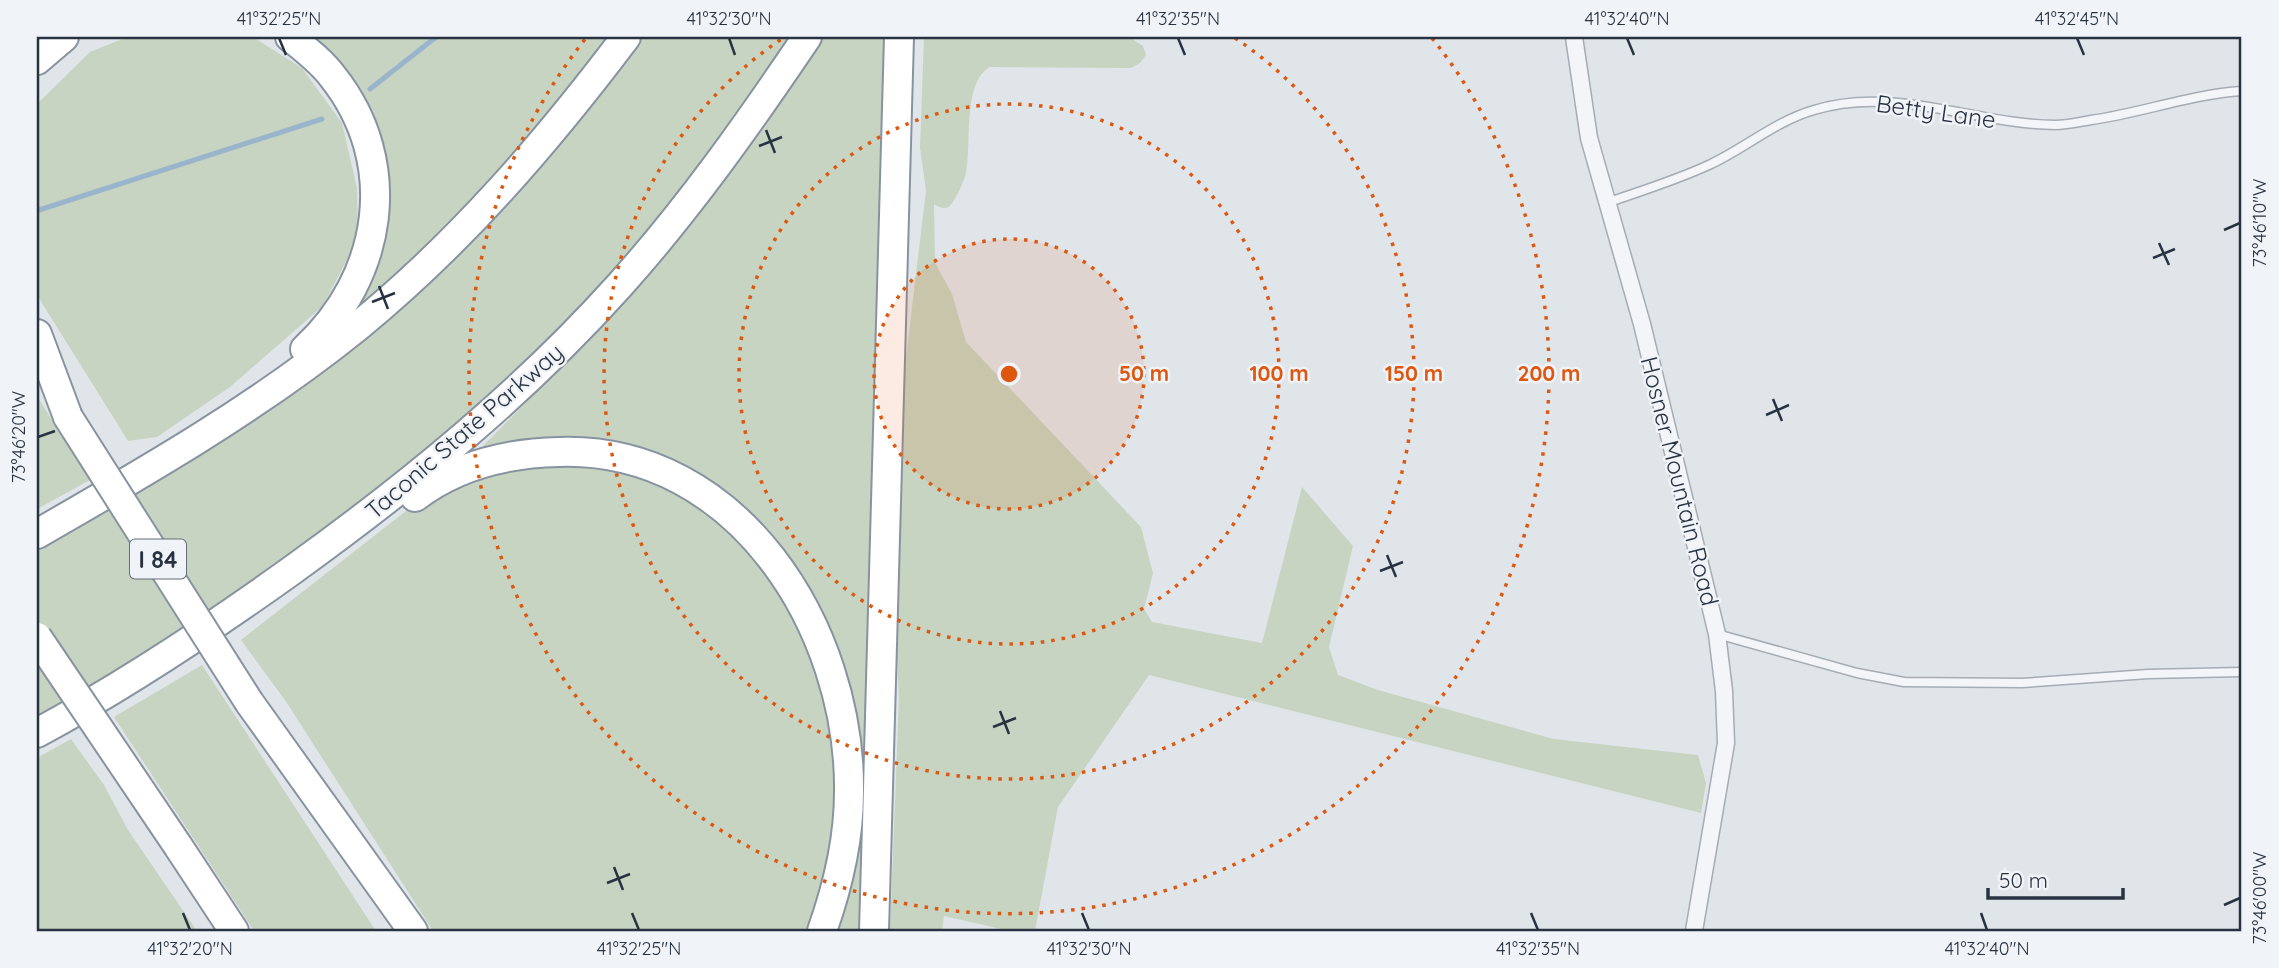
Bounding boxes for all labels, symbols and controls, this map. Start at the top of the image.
text: 41°32'25"N [237,7,321,30]
text: 41°32'30"N [686,7,772,30]
text: 41°32'35"N [1136,7,1220,30]
text: 41°32'40"N [1584,7,1670,30]
text: 41°32'45"N [2035,7,2119,30]
street label: Betty Lane [1874,88,1998,134]
text: 73°46'10"W [2248,179,2271,267]
street label: Taconic State Parkway [359,337,569,525]
street label: Hosner Mountain Road [1634,353,1726,609]
text: 50 m [1119,360,1169,386]
text: 100 m [1249,360,1309,386]
text: 150 m [1385,360,1443,386]
text: 200 m [1518,360,1580,386]
centre of rings [997,362,1021,386]
text: 73°46'20"W [7,391,30,483]
road number: I 84 [130,540,186,579]
text: 73°46'00"W [2248,852,2271,945]
scale bar [1988,856,2123,900]
text: 50 m [1999,867,2048,893]
text: 41°32'20"N [147,937,233,960]
text: 41°32'25"N [597,937,681,960]
text: 41°32'30"N [1046,937,1132,960]
text: 41°32'35"N [1496,937,1580,960]
text: 41°32'40"N [1944,937,2030,960]

